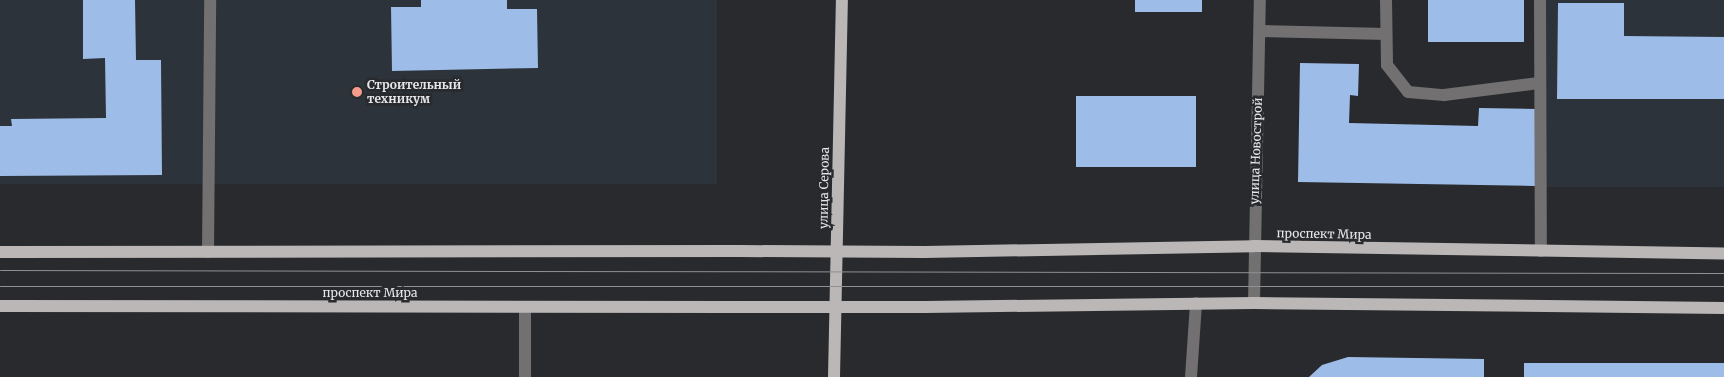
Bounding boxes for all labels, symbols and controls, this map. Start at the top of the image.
place label: Строительный техникум [367,78,461,106]
marker: Строительный техникум [351,86,363,98]
street label: улица Новострой [1247,97,1265,205]
street label: улица Серова [816,147,832,229]
street label: проспект Мира [1276,226,1372,242]
street label: проспект Мира [323,286,417,300]

